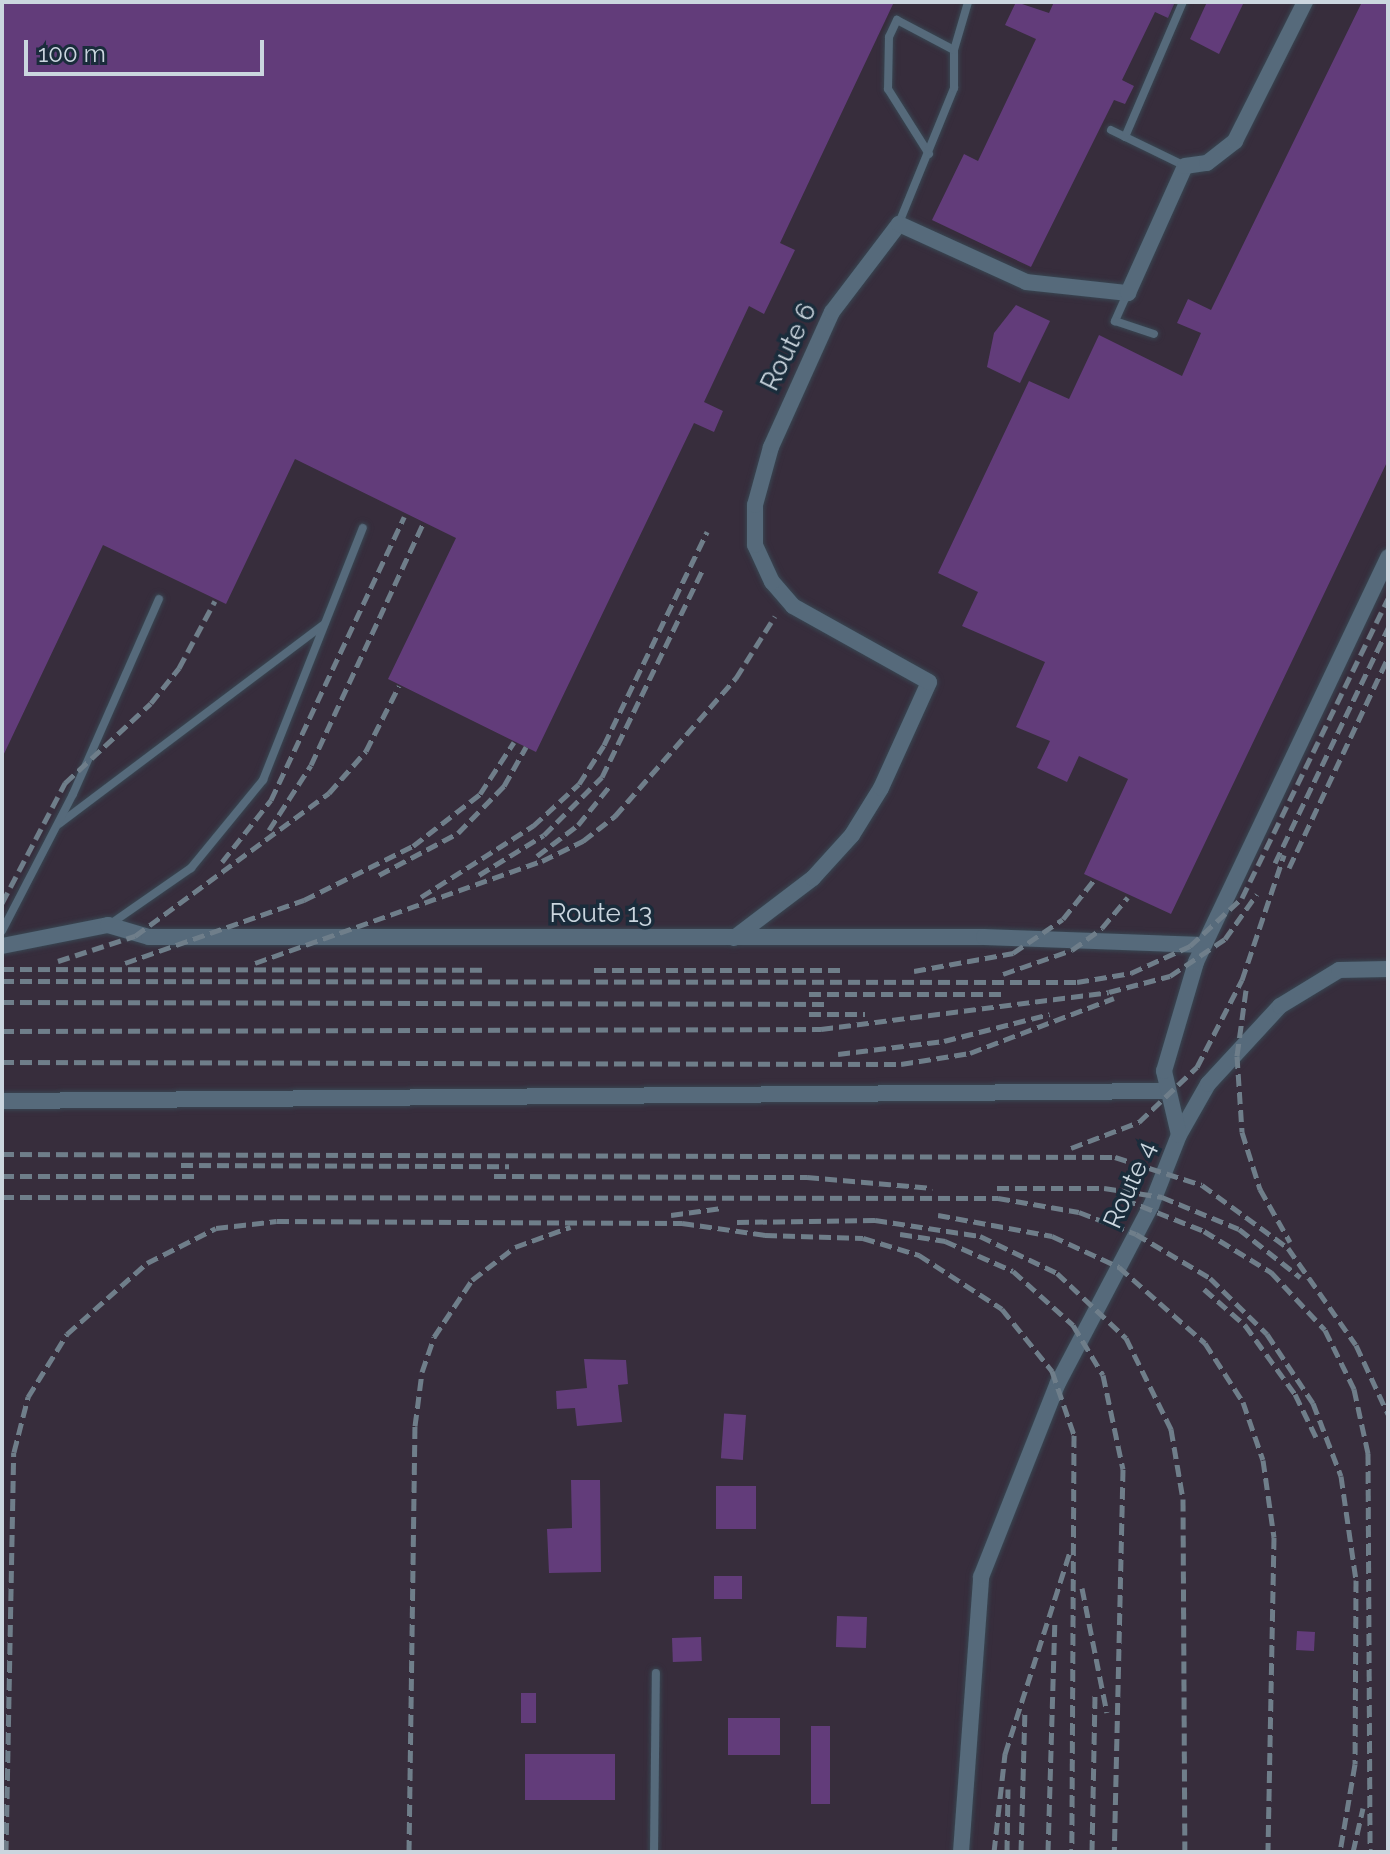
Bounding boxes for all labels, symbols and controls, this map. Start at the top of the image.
scale bar [28,24,268,74]
text: 100 m [38,39,106,68]
street label: Route 6 [754,298,824,396]
street label: Route 13 [550,898,652,930]
street label: Route 4 [1097,1137,1163,1233]

